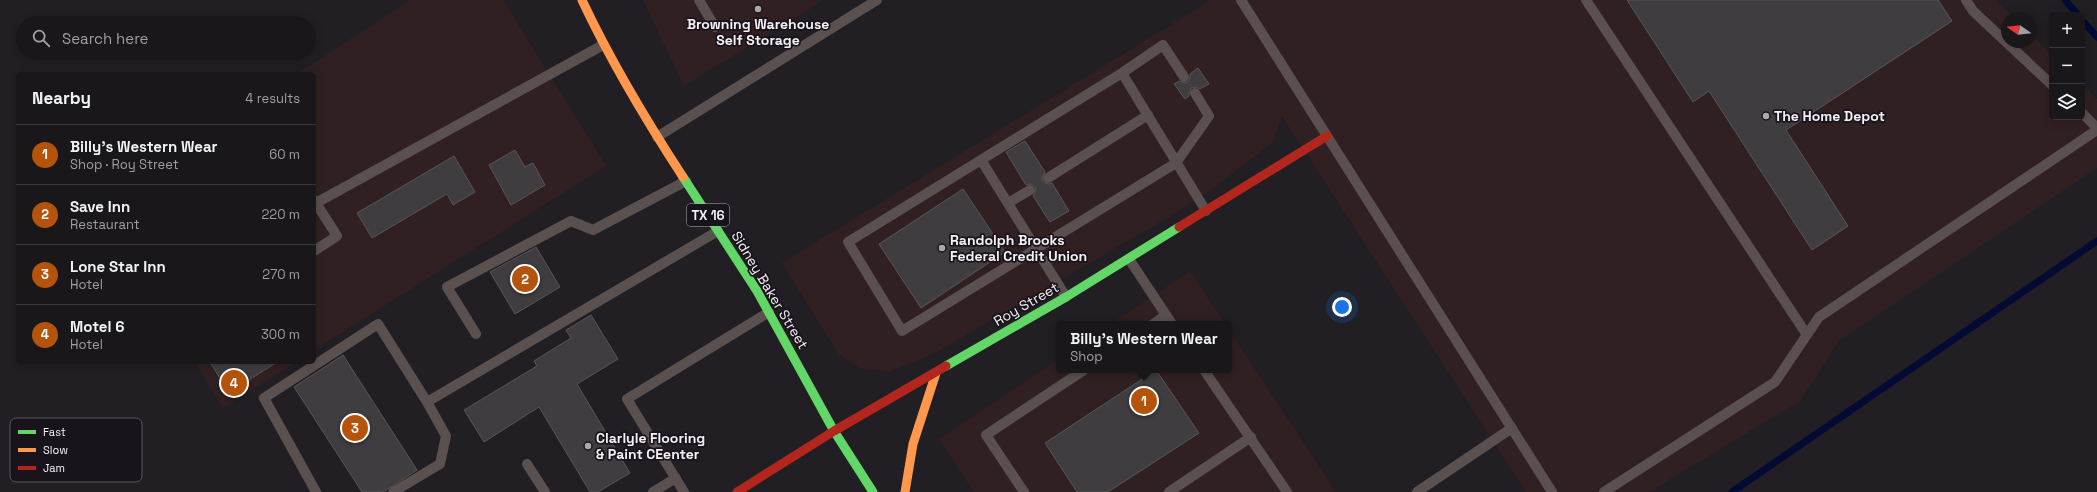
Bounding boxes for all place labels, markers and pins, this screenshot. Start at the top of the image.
marker: Browning Warehouse Self Storage [753,4,763,14]
place label: Browning Warehouse Self Storage [687,15,829,49]
place label: The Home Depot [1774,107,1885,125]
marker: The Home Depot [1761,111,1771,121]
place label: Randolph Brooks Federal Credit Union [950,231,1087,265]
marker: Randolph Brooks Federal Credit Union [937,243,947,253]
pin: 2 [512,264,538,294]
pin: 4 [221,368,247,398]
pin: 1 [1131,386,1157,416]
pin: 3 [342,413,368,443]
place label: Clarlyle Flooring & Paint CEenter [596,429,705,463]
marker: Clarlyle Flooring & Paint CEenter [583,441,593,451]

